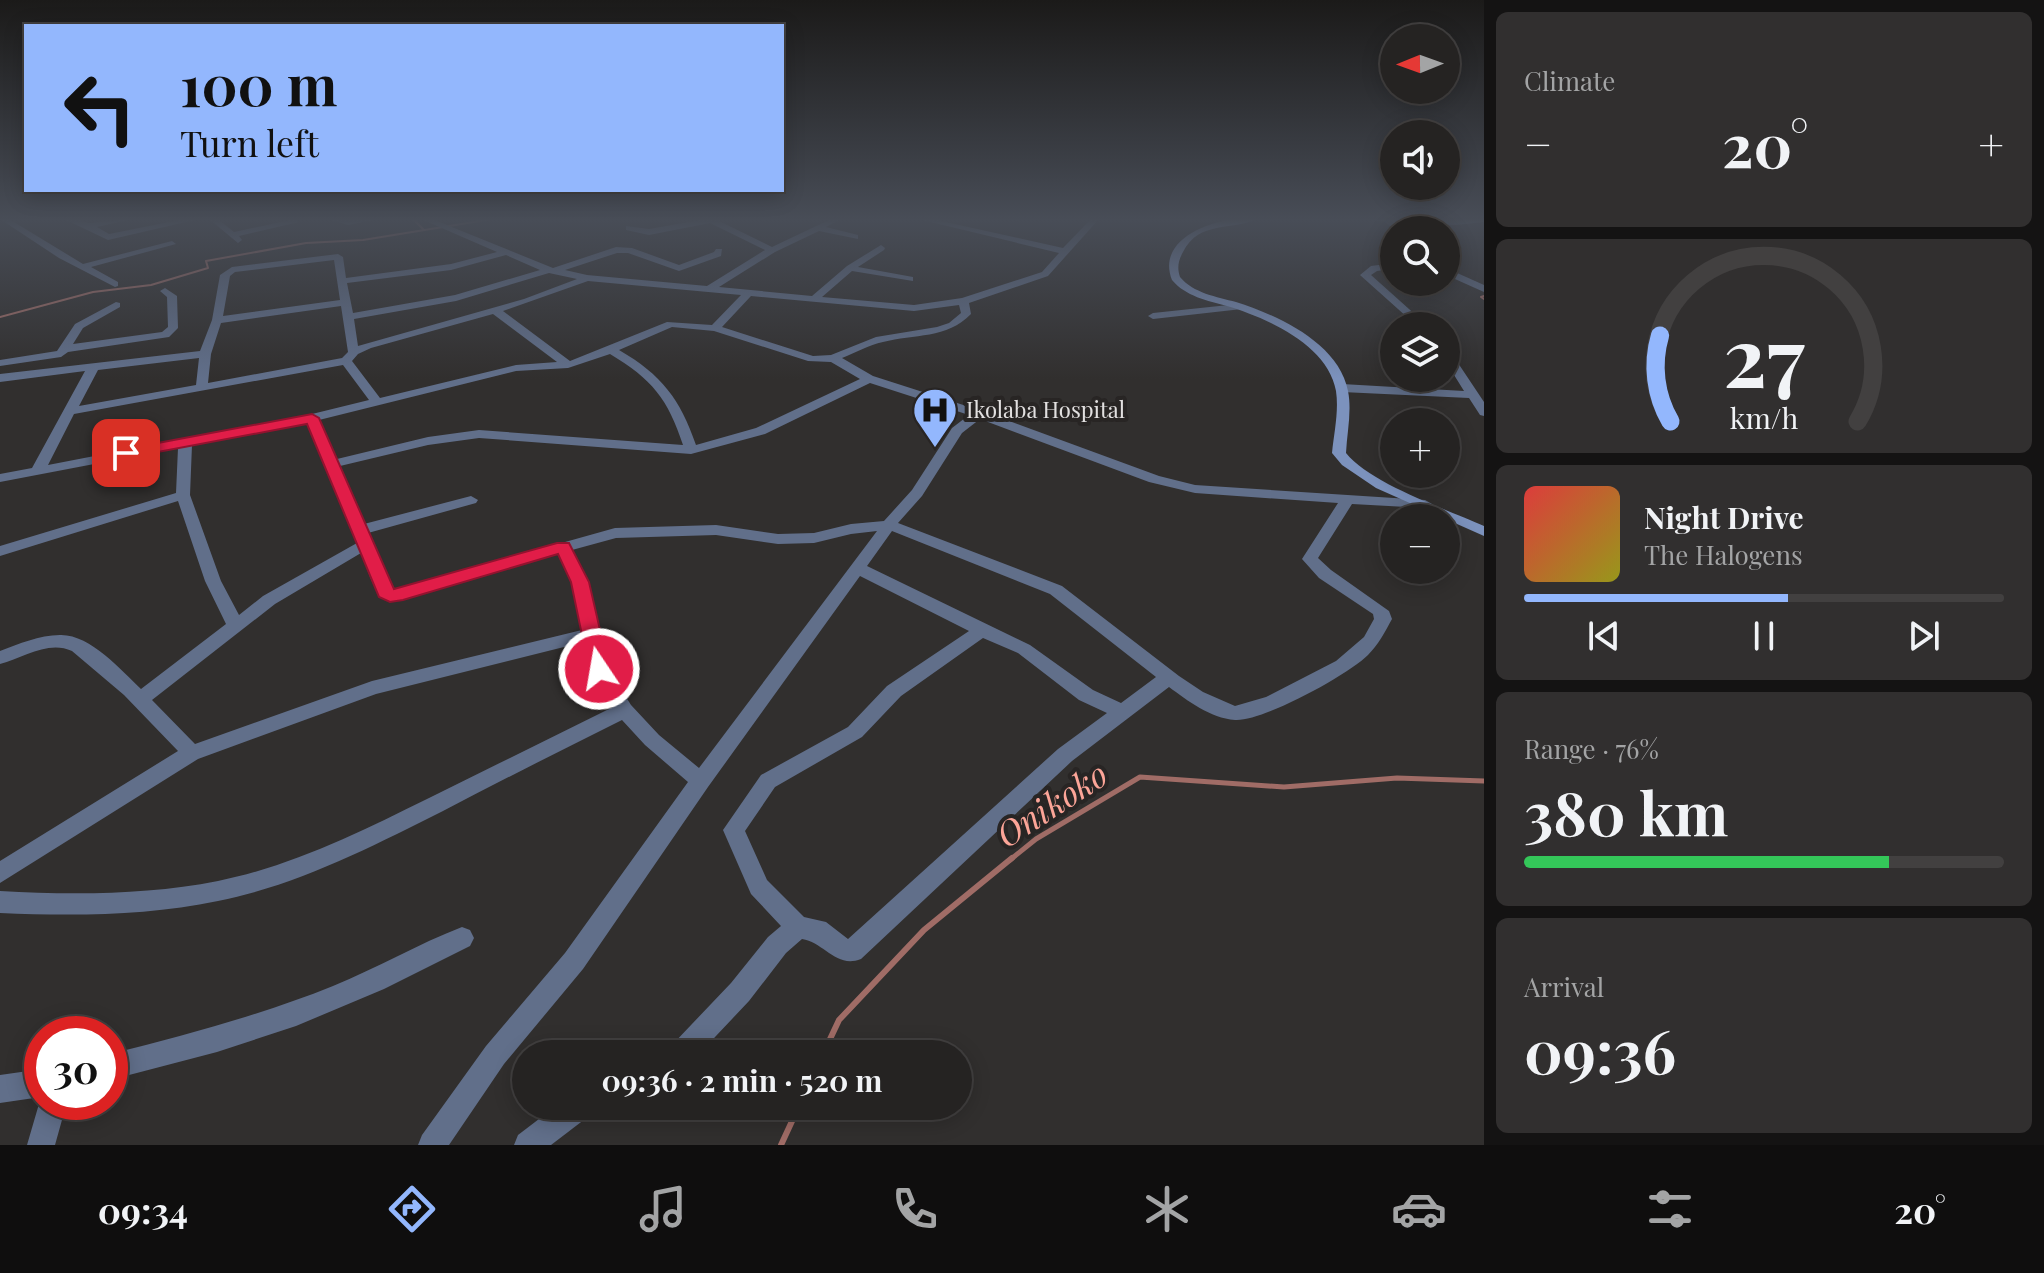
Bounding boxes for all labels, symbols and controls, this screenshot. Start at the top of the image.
north arrow [1380,24,1460,104]
map controls [1380,24,1460,584]
text: 100 m [180,46,337,121]
icon: left [48,56,152,160]
text: Climate [1524,63,1615,98]
text: 20° [1722,103,1809,183]
text: − [1524,113,1552,172]
text: + [1978,113,2004,172]
text: Turn left [180,118,319,166]
button: sound [1380,120,1460,200]
button: search [1380,216,1460,296]
text: 27 [1723,297,1805,408]
button: layers [1380,312,1460,392]
hospital icon: Ikolaba Hospital [911,386,959,449]
place label: Ikolaba Hospital [966,394,1125,424]
text: km/h [1730,398,1798,436]
button: + [1380,408,1460,488]
pin [92,419,160,487]
icon: arrive [104,431,148,475]
text: Night Drive [1644,497,1804,537]
button: − [1380,504,1460,584]
text: The Halogens [1644,537,1803,572]
icon: previous [1582,614,1626,658]
icon: pause [1742,614,1786,658]
icon: next [1902,614,1946,658]
position arrow [557,627,641,711]
text: Range · 76% [1524,731,1659,766]
water label: Onikoko [986,750,1116,856]
text: 380 km [1524,771,1728,851]
text: Arrival [1524,969,1604,1004]
text: 09:36 [1524,1009,1676,1089]
speed limit sign: 30 [24,1016,128,1120]
text: 09:36 · 2 min · 520 m [602,1060,882,1100]
icon: directions [384,1181,440,1237]
icon: music [635,1181,691,1237]
icon: phone [887,1181,943,1237]
icon: climate [1139,1181,1195,1237]
icon: car [1391,1181,1447,1237]
icon: filters [1642,1181,1698,1237]
text: 09:34 [98,1185,188,1233]
text: 20° [1894,1185,1946,1233]

